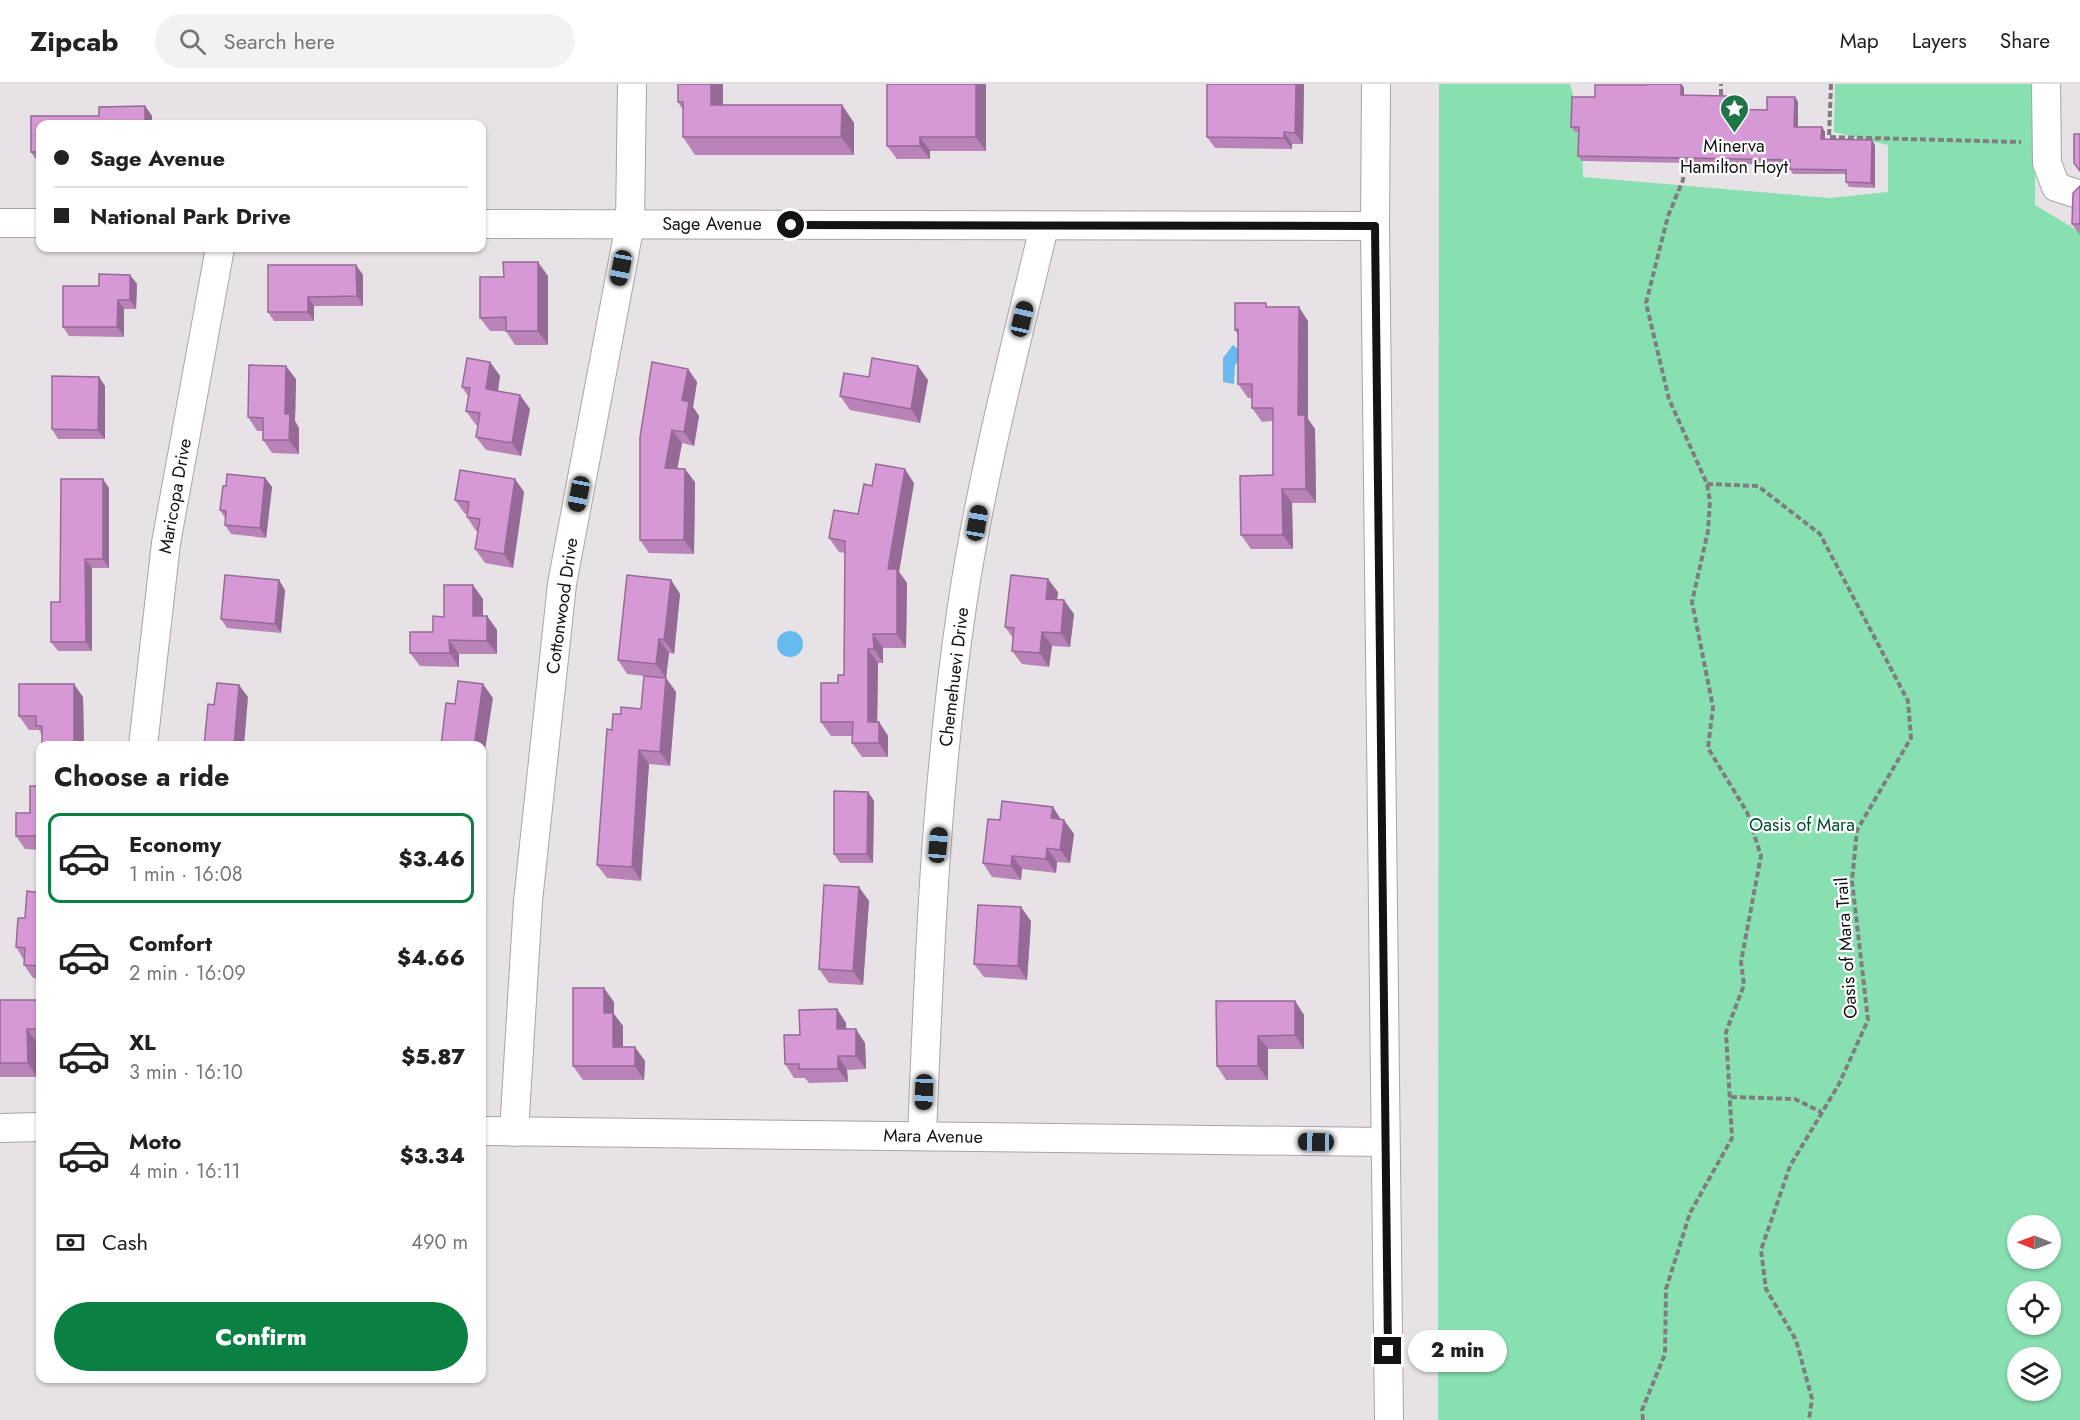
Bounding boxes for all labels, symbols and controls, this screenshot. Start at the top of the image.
search box [155,14,575,68]
text: Zipcab [30,21,119,62]
icon: search [176,25,209,58]
text: Search here [224,25,335,57]
text: Map [1840,26,1879,56]
text: Layers [1912,26,1967,56]
text: Share [2000,26,2050,56]
place icon: Minerva Hamilton Hoyt [1718,93,1750,135]
place label: Minerva Hamilton Hoyt [1680,133,1789,180]
text: Sage Avenue [90,142,225,174]
text: National Park Drive [90,200,291,232]
street label: Sage Avenue [662,211,762,237]
route start [777,211,804,238]
car [609,249,633,287]
car [1009,299,1035,339]
street label: Maricopa Drive [152,436,198,556]
car [567,475,591,513]
car [965,504,989,542]
street label: Cottonwood Drive [540,536,584,676]
street label: Chemehuevi Drive [933,606,975,748]
text: Choose a ride [54,757,229,796]
park label: Oasis of Mara [1749,812,1855,838]
car [927,826,949,864]
text: Economy [129,828,221,860]
icon: car [57,831,111,885]
text: $3.46 [399,842,465,874]
text: 1 min · 16:08 [129,860,243,889]
street label: Oasis of Mara Trail [1828,876,1864,1020]
text: Comfort [129,927,212,959]
icon: car [57,930,111,984]
text: $4.66 [397,941,465,973]
text: 2 min · 16:09 [129,959,246,988]
text: XL [129,1026,156,1058]
icon: car [57,1029,111,1083]
text: $5.87 [401,1040,465,1072]
text: 3 min · 16:10 [129,1058,243,1087]
car [914,1074,934,1110]
street label: Mara Avenue [883,1122,983,1150]
text: Moto [129,1125,182,1157]
icon: car [57,1128,111,1182]
car [1298,1133,1334,1151]
text: $3.34 [400,1139,465,1171]
text: 4 min · 16:11 [129,1157,240,1186]
north arrow [2007,1215,2061,1269]
map controls [2007,1215,2061,1401]
icon: cash [54,1226,87,1259]
text: Cash [102,1226,148,1258]
text: 490 m [411,1228,468,1257]
button: locate [2007,1281,2061,1335]
button: Confirm [54,1302,468,1371]
callout: 2 min [1409,1330,1508,1372]
text: 2 min [1431,1336,1484,1365]
route end [1374,1337,1401,1364]
button: layers [2007,1347,2061,1401]

